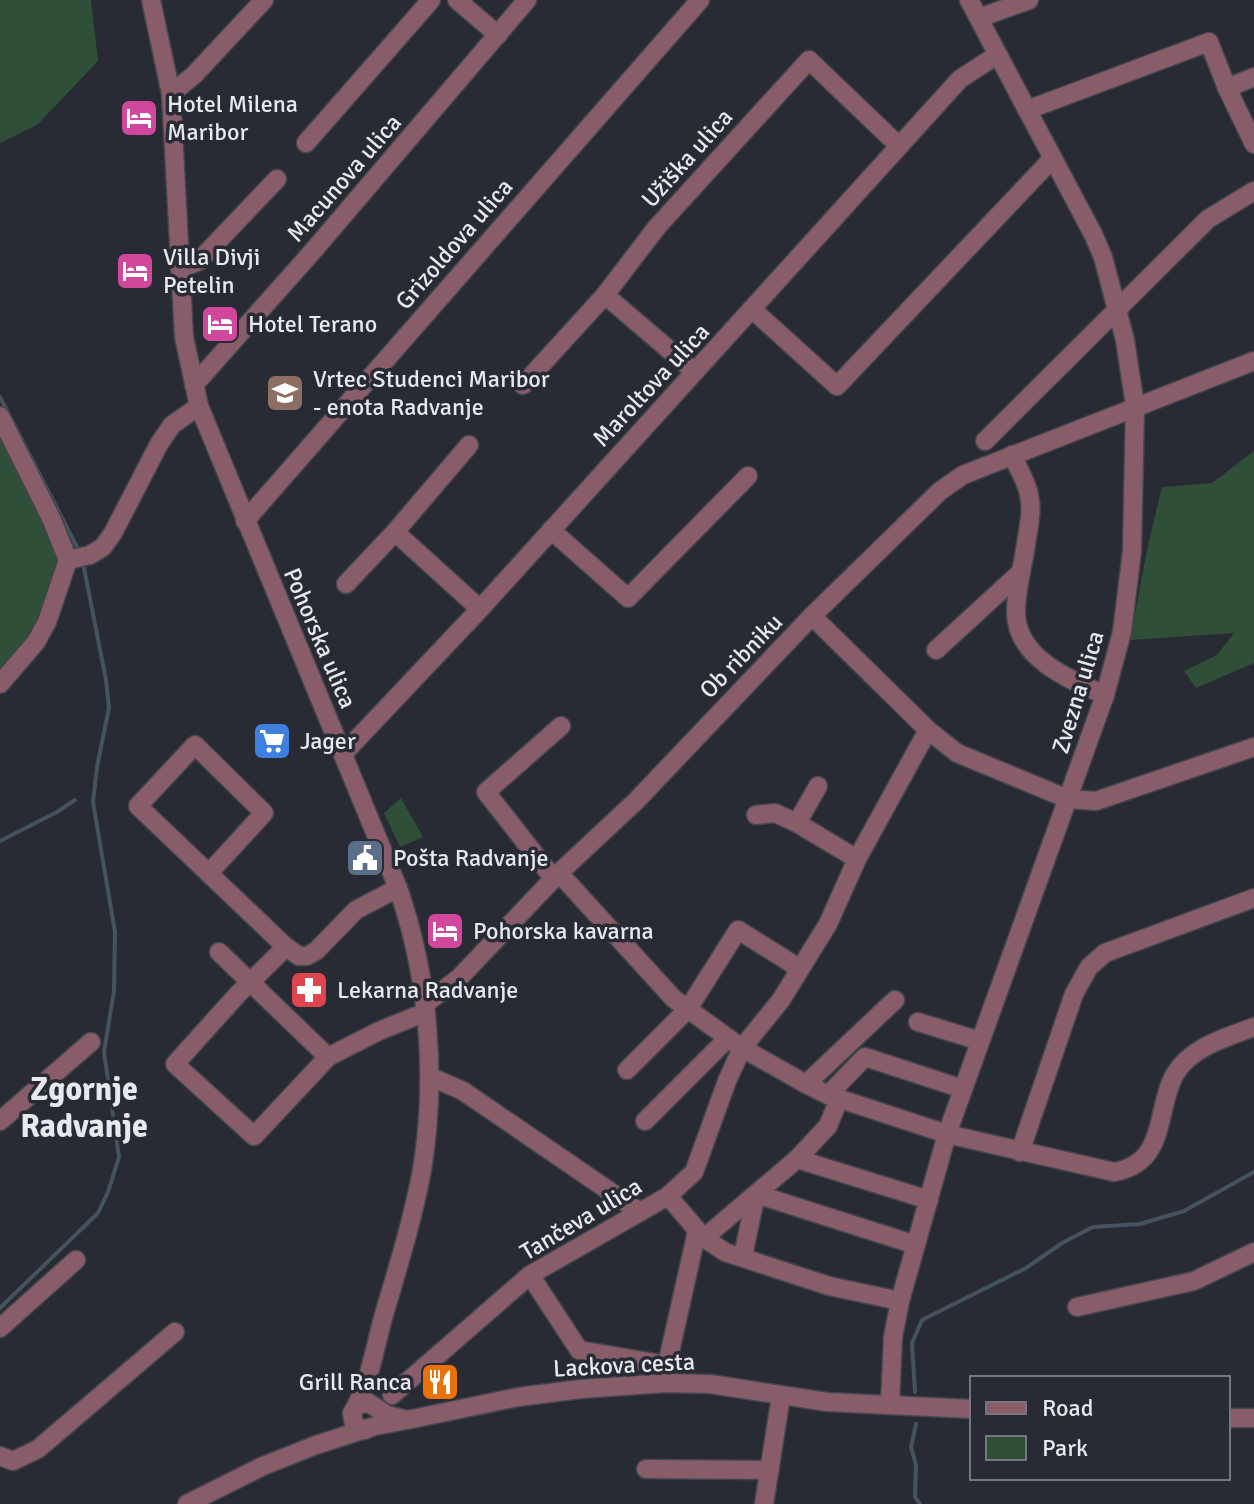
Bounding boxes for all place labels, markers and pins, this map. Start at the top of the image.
place label: Hotel Milena Maribor [167,89,298,147]
hotel icon: Hotel Milena Maribor [118,97,160,139]
place label: Villa Divji Petelin [163,242,260,300]
hotel icon: Villa Divji Petelin [114,250,156,292]
hotel icon: Hotel Terano [199,303,241,345]
place label: Hotel Terano [248,309,377,339]
place label: Vrtec Studenci Maribor - enota Radvanje [313,364,550,422]
school or university icon: Vrtec Studenci Maribor - enota Radvanje [264,372,306,414]
supermarket icon: Jager [251,720,293,762]
place label: Jager [300,726,356,756]
public building icon: Pošta Radvanje [344,837,386,879]
place label: Pošta Radvanje [393,843,549,873]
hotel icon: Pohorska kavarna [424,910,466,952]
place label: Pohorska kavarna [473,916,654,946]
pharmacy icon: Lekarna Radvanje [288,969,330,1011]
place label: Lekarna Radvanje [337,975,518,1005]
restaurant icon: Grill Ranca [419,1361,461,1403]
place label: Grill Ranca [299,1367,412,1397]

